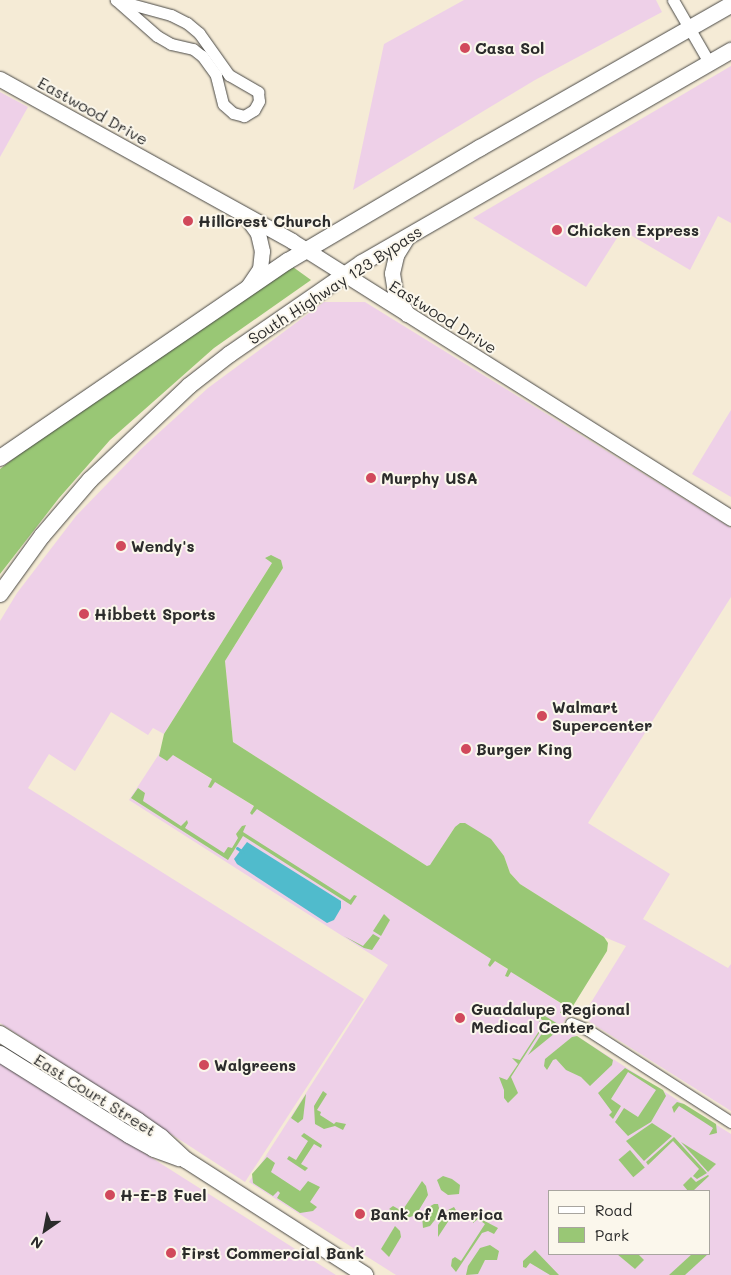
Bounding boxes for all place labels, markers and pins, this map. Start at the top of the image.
place label: Casa Sol [475,38,544,58]
marker: Casa Sol [459,42,471,54]
place label: Hillcrest Church [198,211,331,231]
marker: Hillcrest Church [182,215,194,227]
place label: Chicken Express [567,220,699,240]
marker: Chicken Express [551,224,563,236]
place label: Murphy USA [381,468,478,488]
marker: Murphy USA [365,472,377,484]
place label: Wendy's [131,536,194,556]
marker: Wendy's [115,540,127,552]
place label: Hibbett Sports [94,604,215,624]
marker: Hibbett Sports [78,608,90,620]
place label: Walmart Supercenter [552,697,652,735]
marker: Walmart Supercenter [536,710,548,722]
place label: Burger King [476,739,572,759]
marker: Burger King [460,743,472,755]
place label: Guadalupe Regional Medical Center [471,999,630,1037]
marker: Guadalupe Regional Medical Center [453,1011,467,1025]
place label: Walgreens [214,1055,296,1075]
marker: Walgreens [198,1059,210,1071]
place label: H-E-B Fuel [120,1185,206,1205]
marker: H-E-B Fuel [104,1189,116,1201]
place label: Bank of America [370,1204,503,1224]
marker: Bank of America [354,1208,366,1220]
place label: First Commercial Bank [181,1243,364,1263]
marker: First Commercial Bank [165,1247,177,1259]

